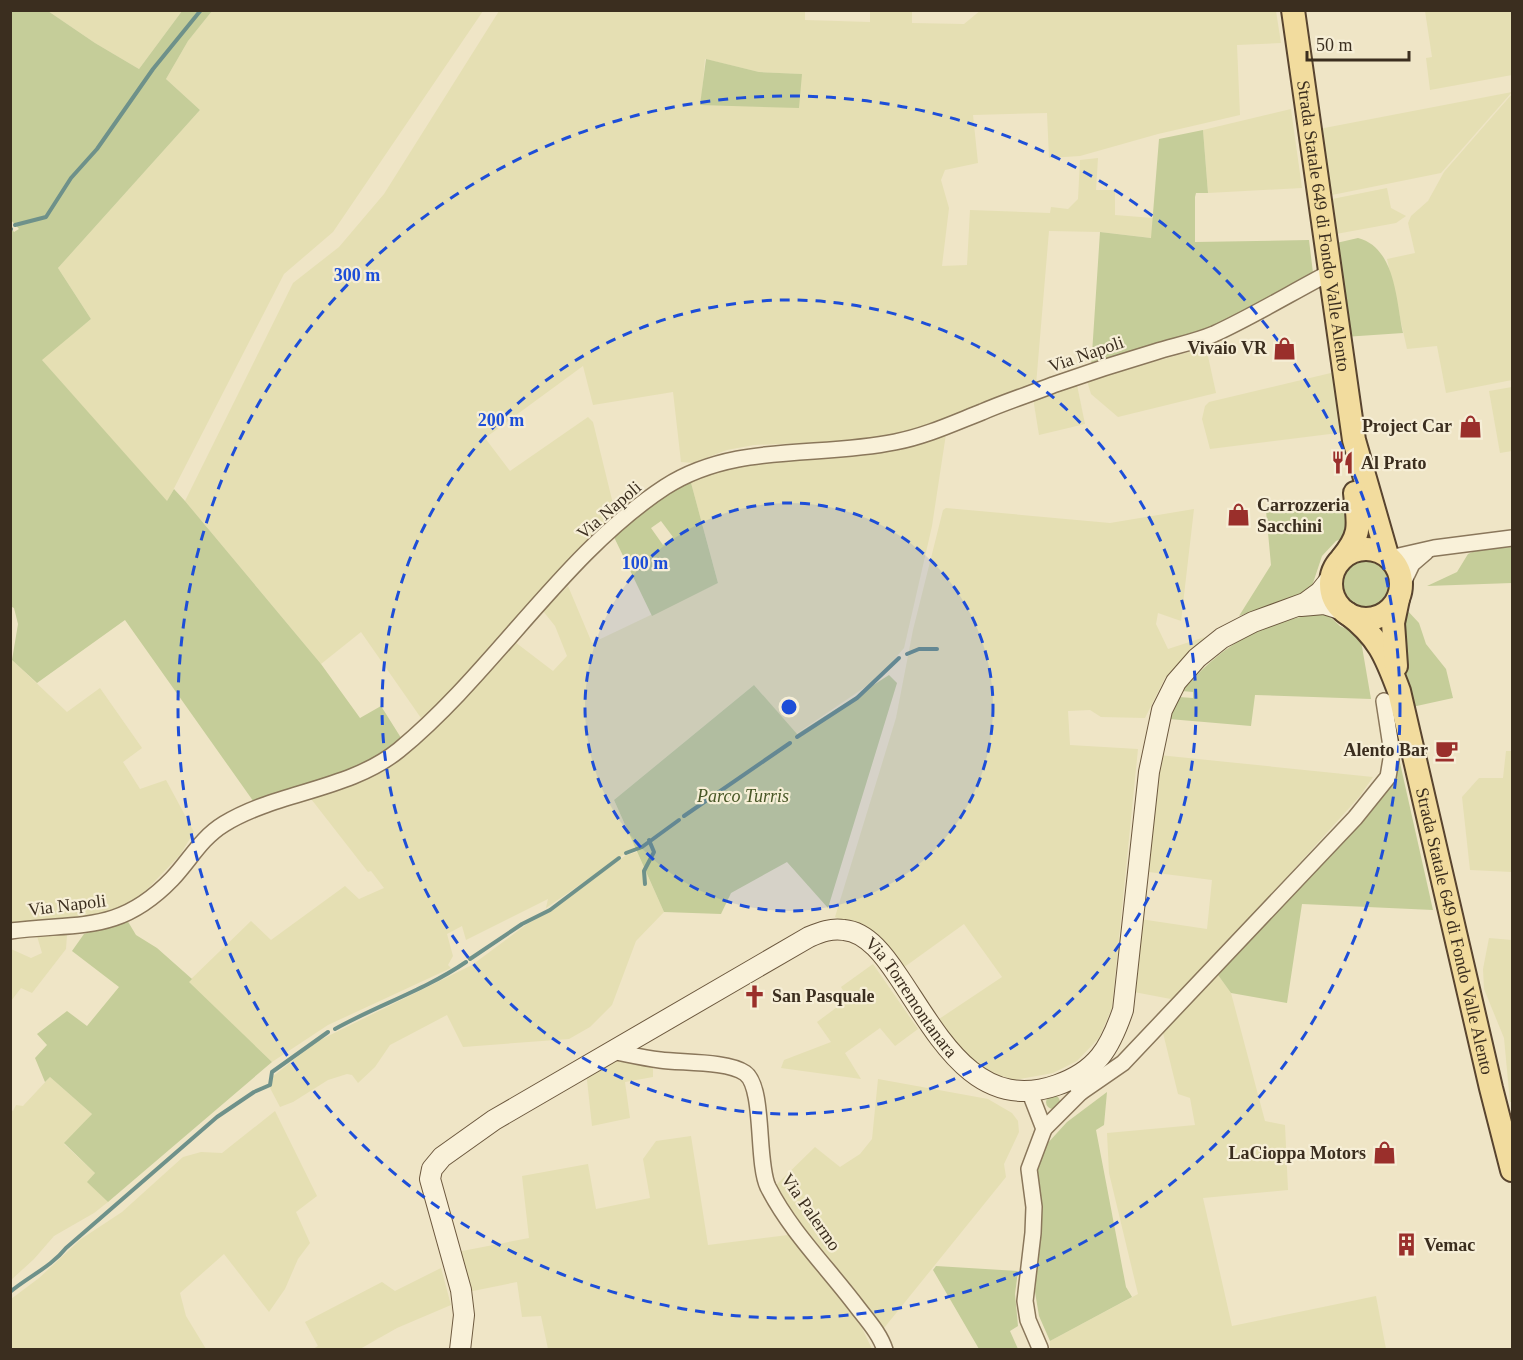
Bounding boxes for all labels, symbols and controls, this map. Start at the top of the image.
scale bar [1307,24,1409,62]
text: 50 m [1316,35,1353,55]
street label: Strada Statale 649 di Fondo Valle Alento [1293,79,1354,373]
text: 300 m [334,265,380,285]
street label: Via Napoli [1046,332,1126,376]
shop icon: Vivaio VR [1272,335,1298,361]
place label: Vivaio VR [1187,338,1268,358]
text: 200 m [478,410,524,430]
shop icon: Project Car [1457,413,1483,439]
place label: Project Car [1362,416,1452,436]
restaurant icon: Al Prato [1330,450,1356,476]
place label: Al Prato [1361,453,1426,473]
street label: Via Napoli [573,477,645,543]
place label: Carrozzeria Sacchini [1257,495,1350,536]
shop icon: Carrozzeria Sacchini [1226,502,1252,528]
text: 100 m [622,553,668,573]
centre of rings [779,697,799,717]
cafe icon: Alento Bar [1433,737,1459,763]
place label: Alento Bar [1344,740,1428,760]
park label: Parco Turris [696,786,789,806]
street label: Strada Statale 649 di Fondo Valle Alento [1412,786,1498,1077]
street label: Via Napoli [27,890,107,920]
street label: Via Torremontanara [861,933,961,1062]
church icon: San Pasquale [741,983,767,1009]
place label: San Pasquale [772,986,875,1006]
shop icon: LaCioppa Motors [1371,1140,1397,1166]
place label: LaCioppa Motors [1228,1143,1366,1163]
street label: Via Palermo [777,1170,845,1254]
building icon: Vemac [1393,1232,1419,1258]
place label: Vemac [1424,1235,1475,1255]

